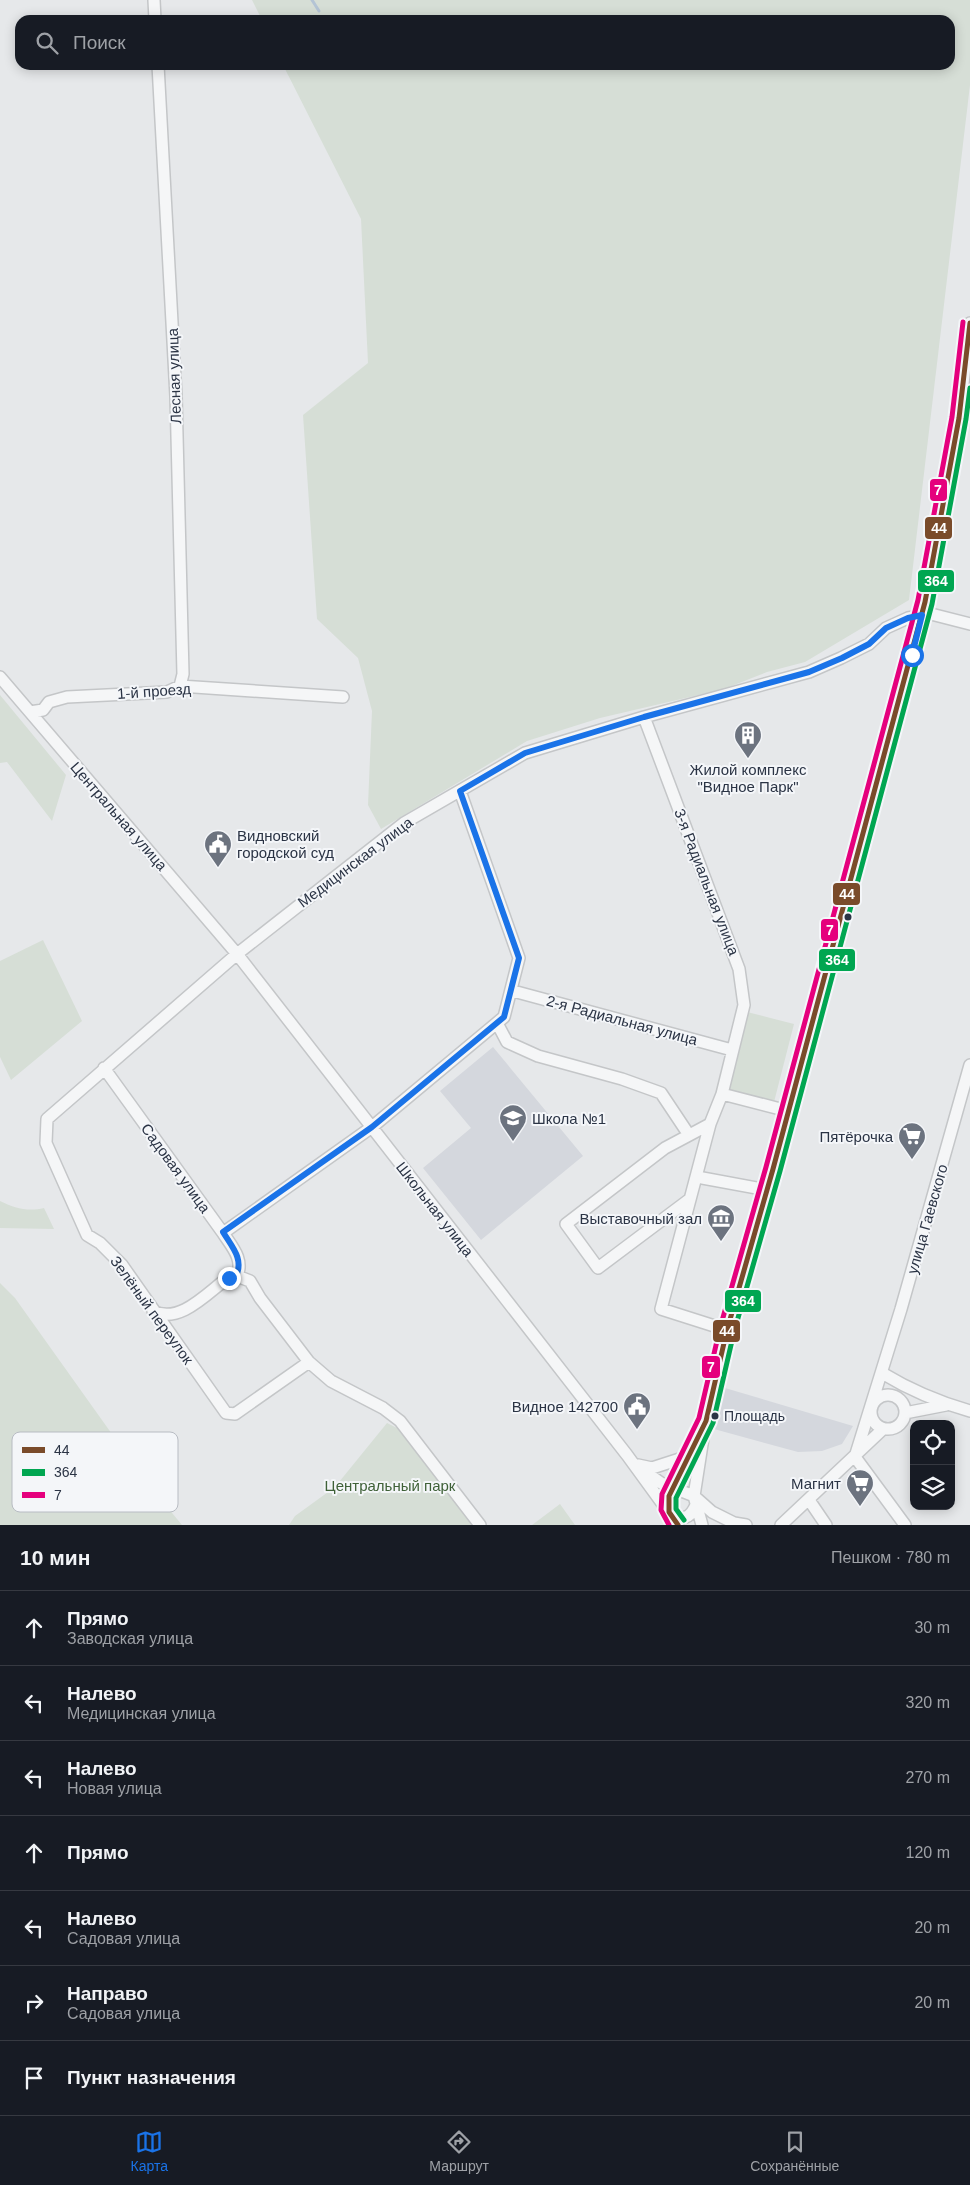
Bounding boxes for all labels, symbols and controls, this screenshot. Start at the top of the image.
search box [15,15,955,70]
icon: search [33,29,61,57]
text: Поиск [73,32,126,53]
street label: Лесная улица [164,327,184,424]
line badge: 7 [929,478,948,502]
text: 7 [934,482,942,498]
line badge: 44 [924,516,953,540]
text: 44 [931,520,947,536]
line badge: 364 [917,569,955,593]
text: 364 [924,573,948,589]
route start [901,644,924,667]
street label: 1-й проезд [116,680,192,702]
building icon: Жилой комплекс "Видное Парк" [733,720,763,759]
street label: Центральная улица [67,758,171,874]
place label: Жилой комплекс "Видное Парк" [690,761,807,795]
street label: 3-я Радиальная улица [671,806,743,958]
street label: Медицинская улица [294,813,416,911]
place label: Видновский городской суд [237,827,334,861]
public building icon: Видновский городской суд [203,829,233,868]
line badge: 44 [832,882,861,906]
text: 44 [839,886,855,902]
unlabelled marker [843,912,853,922]
line badge: 7 [820,918,839,942]
text: 7 [826,922,834,938]
line badge: 364 [818,948,856,972]
text: 364 [825,952,849,968]
street label: 2-я Радиальная улица [545,992,700,1049]
school or university icon: Школа №1 [498,1103,528,1142]
place label: Школа №1 [532,1110,606,1127]
street label: Садовая улица [138,1120,214,1216]
supermarket icon: Пятёрочка [897,1121,927,1160]
place label: Пятёрочка [819,1128,894,1145]
street label: Школьная улица [393,1158,478,1260]
street label: улица Гаевского [903,1162,951,1276]
museum icon: Выставочный зал [706,1203,736,1242]
place label: Выставочный зал [579,1210,702,1227]
street label: Зелёный переулок [107,1253,197,1368]
route end [218,1267,241,1290]
line badge: 364 [724,1289,762,1313]
text: 364 [731,1293,755,1309]
line badge: 44 [712,1319,741,1343]
text: 44 [719,1323,735,1339]
line badge: 7 [701,1355,721,1379]
text: 7 [707,1359,715,1375]
public building icon: Видное 142700 [622,1391,652,1430]
place label: Видное 142700 [512,1398,618,1415]
place label: Площадь [724,1408,785,1424]
marker: Площадь [710,1411,720,1421]
map controls [910,1420,955,1510]
button: locate [910,1420,955,1465]
legend [12,1432,178,1512]
text: 44 [54,1442,70,1458]
text: 364 [54,1464,78,1480]
button: layers [910,1465,955,1510]
supermarket icon: Магнит [845,1468,875,1507]
place label: Магнит [791,1475,841,1492]
park label: Центральный парк [325,1477,456,1494]
text: 7 [54,1487,62,1503]
text: 10 мин [20,1546,90,1569]
text: Пешком · 780 m [831,1549,950,1566]
text: Прямо [67,1608,129,1629]
icon: ahead [20,1614,48,1642]
text: 30 m [914,1619,950,1636]
text: Заводская улица [67,1630,193,1647]
text: Налево [67,1683,137,1704]
icon: left [20,1689,48,1717]
text: 320 m [906,1694,950,1711]
text: Медицинская улица [67,1705,216,1722]
text: Налево [67,1758,137,1779]
icon: left [20,1764,48,1792]
text: 270 m [906,1769,950,1786]
text: Новая улица [67,1780,162,1797]
icon: ahead [20,1839,48,1867]
text: Прямо [67,1842,129,1863]
text: 120 m [906,1844,950,1861]
text: Налево [67,1908,137,1929]
icon: left [20,1914,48,1942]
text: 20 m [914,1919,950,1936]
text: Садовая улица [67,1930,180,1947]
text: Направо [67,1983,148,2004]
icon: right [20,1989,48,2017]
text: 20 m [914,1994,950,2011]
text: Садовая улица [67,2005,180,2022]
icon: arrive [20,2064,48,2092]
text: Пункт назначения [67,2067,236,2088]
tab: Карта [131,2128,168,2174]
tab: Маршрут [429,2128,489,2174]
tab: Сохранённые [750,2128,839,2174]

